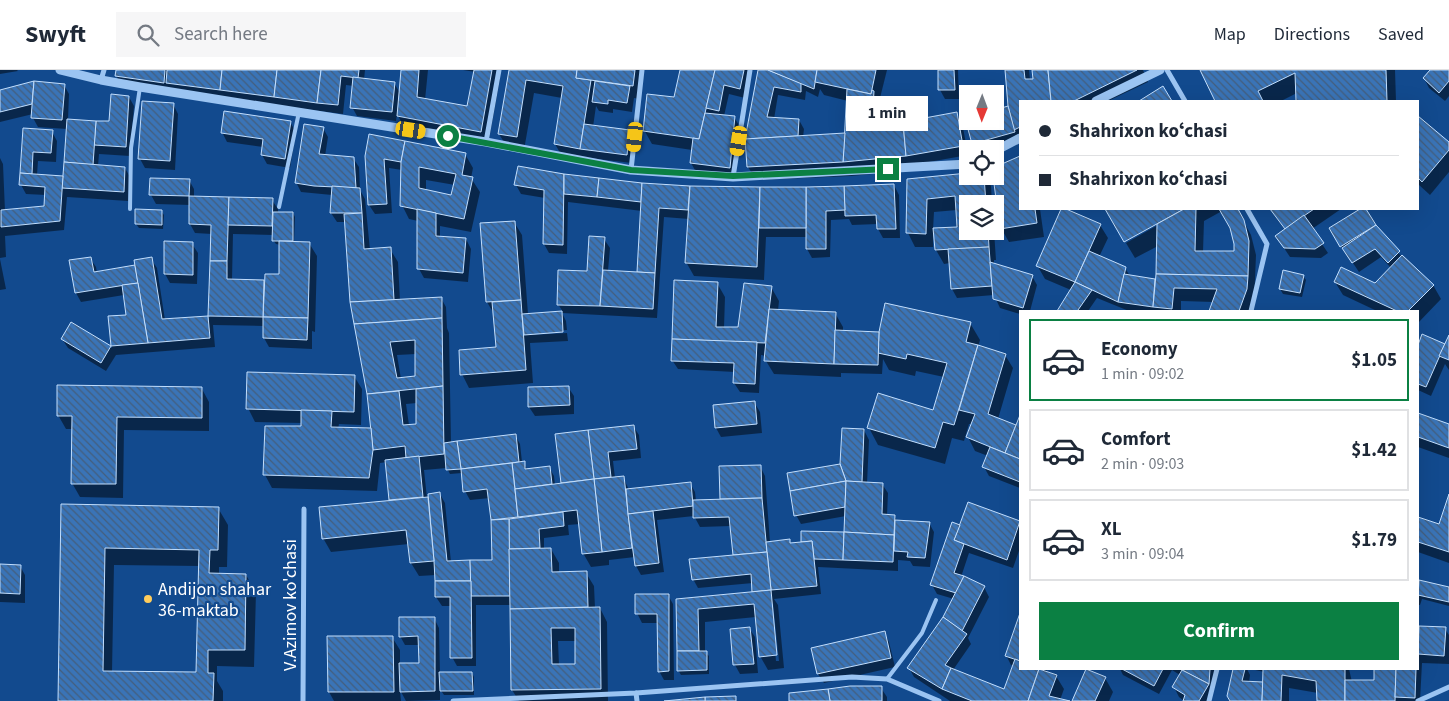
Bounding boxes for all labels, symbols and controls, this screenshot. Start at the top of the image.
search box [116,12,466,57]
text: Swyft [25,17,86,52]
icon: search [134,21,162,49]
text: Search here [174,21,268,48]
text: Map [1214,22,1246,47]
text: Directions [1274,22,1350,47]
text: Saved [1378,22,1424,47]
north arrow [959,85,1004,130]
map controls [959,85,1004,240]
callout: 1 min [847,97,929,132]
text: 1 min [868,102,906,124]
text: Shahrixon koʻchasi [1069,118,1228,145]
car [395,120,426,140]
car [625,121,644,153]
route start [437,125,459,147]
car [729,125,748,157]
button: locate [959,140,1004,185]
route end [877,158,899,180]
text: Shahrixon koʻchasi [1069,166,1228,193]
button: layers [959,195,1004,240]
text: Economy [1101,336,1178,363]
icon: car [1041,338,1086,383]
text: $1.05 [1351,347,1397,374]
text: 1 min · 09:02 [1101,363,1184,385]
text: Comfort [1101,426,1171,453]
icon: car [1041,428,1086,473]
text: $1.42 [1351,437,1397,464]
text: 2 min · 09:03 [1101,453,1184,475]
text: XL [1101,516,1122,543]
icon: car [1041,518,1086,563]
text: $1.79 [1351,527,1397,554]
street label: V.Azimov ko'chasi [278,539,303,671]
text: 3 min · 09:04 [1101,543,1184,565]
place label: Andijon shahar 36-maktab [158,577,272,623]
marker: Andijon shahar 36-maktab [142,593,154,605]
button: Confirm [1039,602,1399,660]

